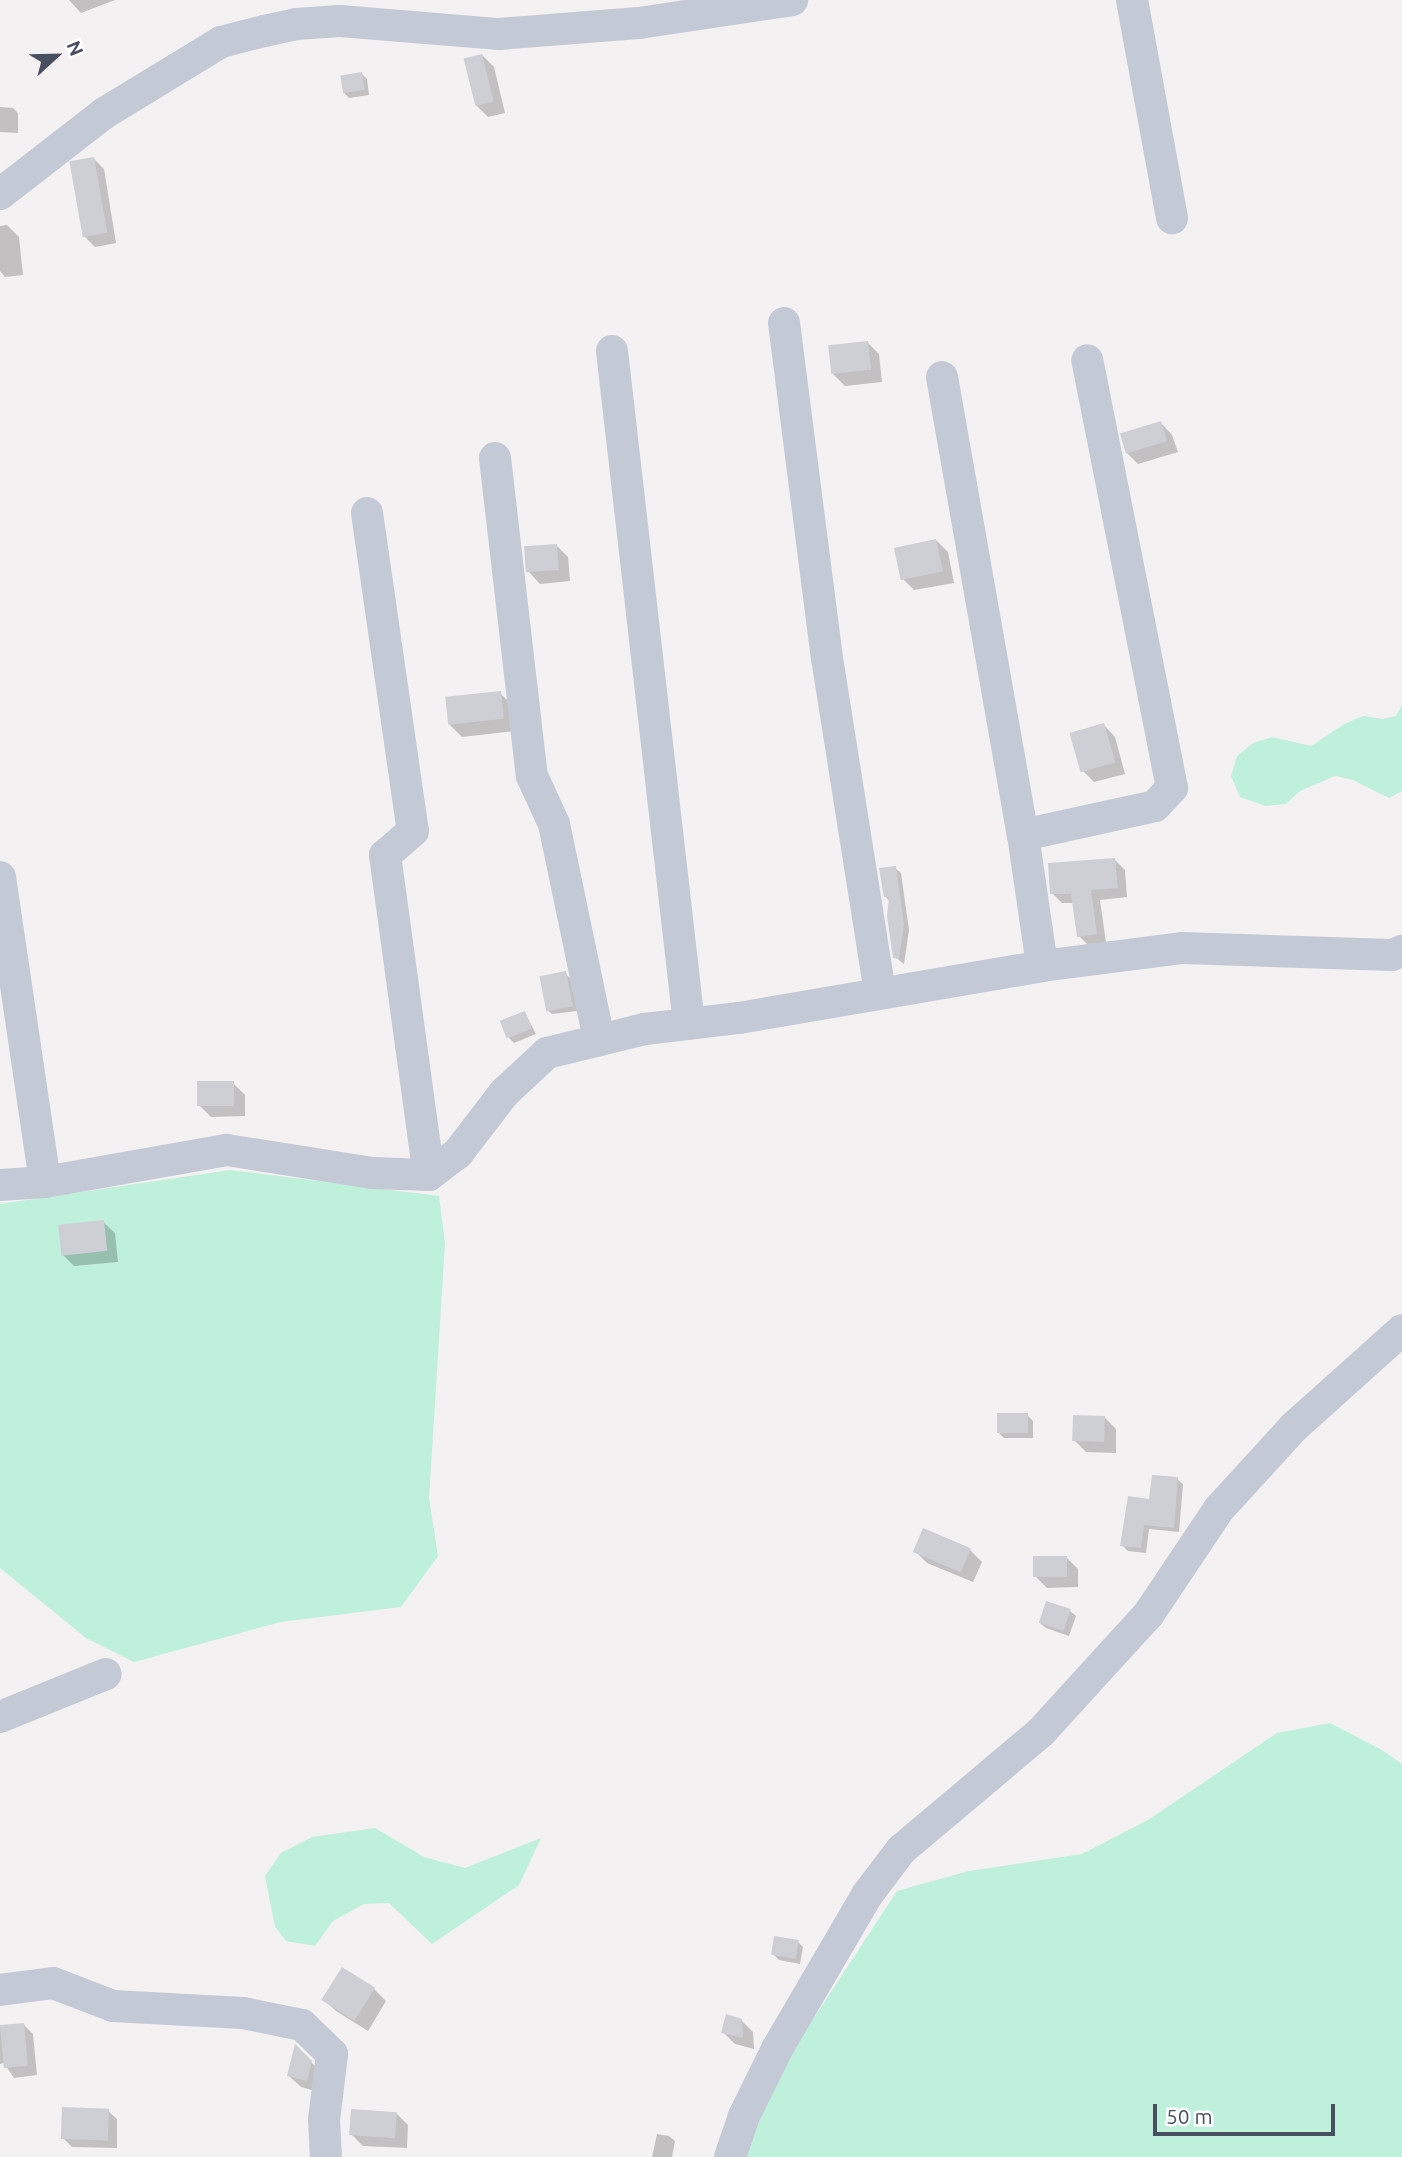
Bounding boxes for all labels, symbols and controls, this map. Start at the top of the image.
north arrow [21,21,91,91]
text: N [63,37,88,59]
scale bar [1157,2090,1339,2134]
text: 50 m [1166,2104,1213,2128]

